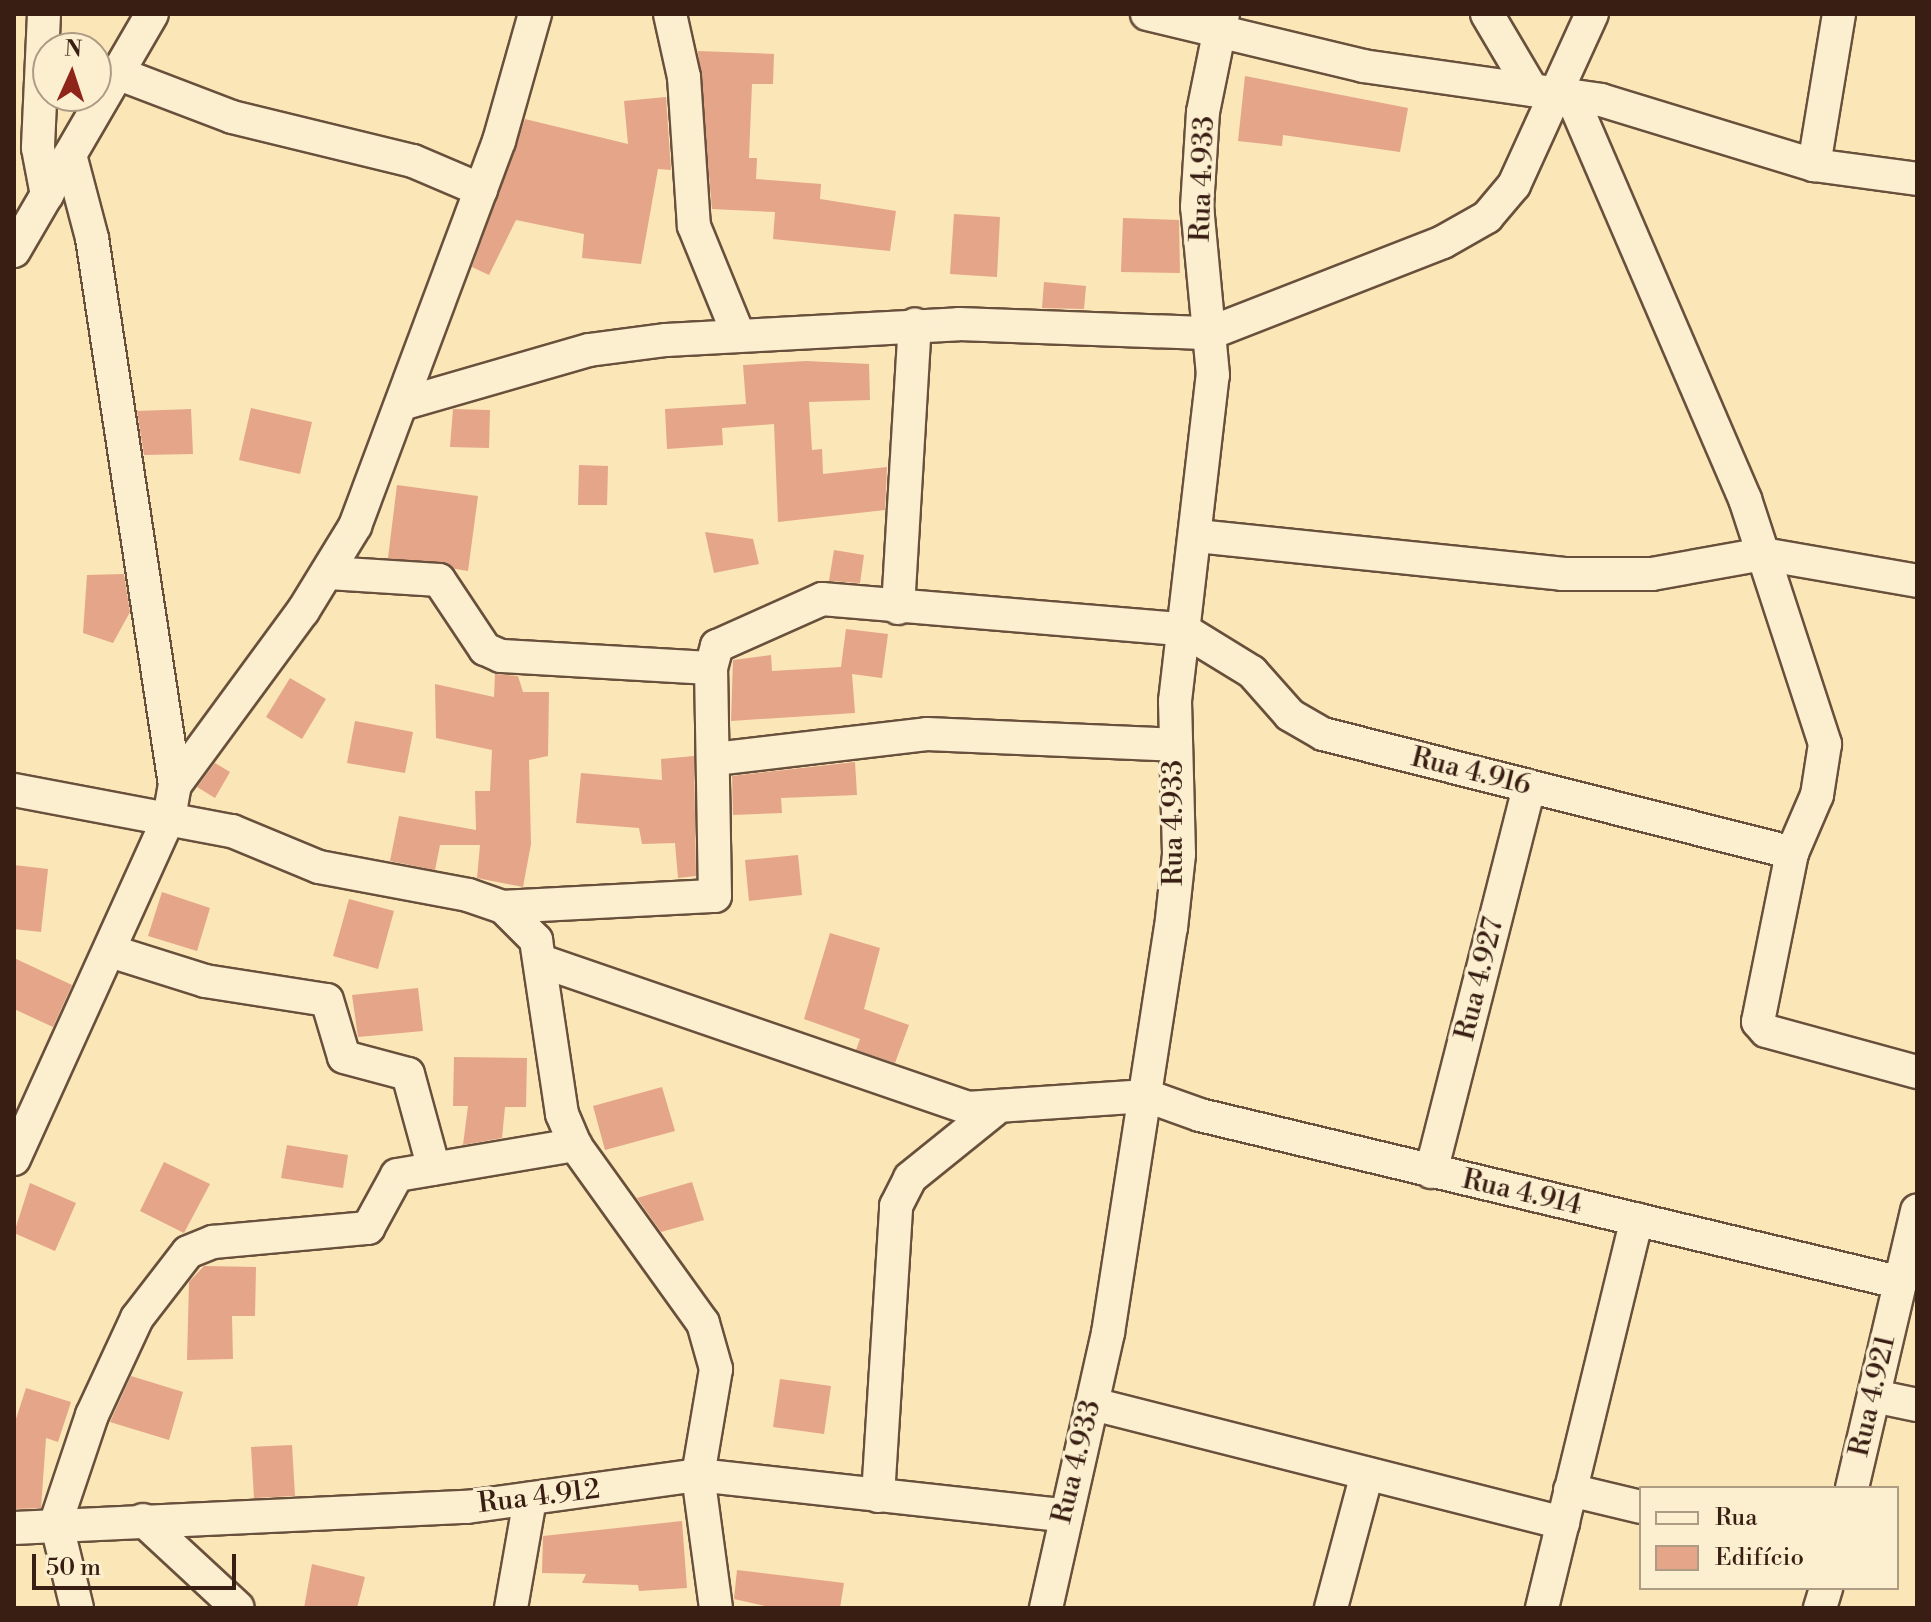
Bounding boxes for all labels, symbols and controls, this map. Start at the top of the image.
north arrow [32,32,112,112]
text: N [64,36,83,63]
street label: Rua 4.933 [1184,115,1222,243]
street label: Rua 4.916 [1408,741,1534,803]
street label: Rua 4.933 [1157,760,1191,886]
street label: Rua 4.927 [1449,914,1511,1044]
street label: Rua 4.914 [1459,1163,1585,1223]
street label: Rua 4.921 [1843,1332,1903,1460]
street label: Rua 4.933 [1045,1397,1109,1527]
street label: Rua 4.912 [476,1473,602,1521]
legend [1639,1486,1899,1590]
text: Rua [1715,1503,1757,1533]
scale bar [36,1538,240,1588]
text: Edifício [1715,1543,1804,1573]
text: 50 m [46,1553,101,1583]

